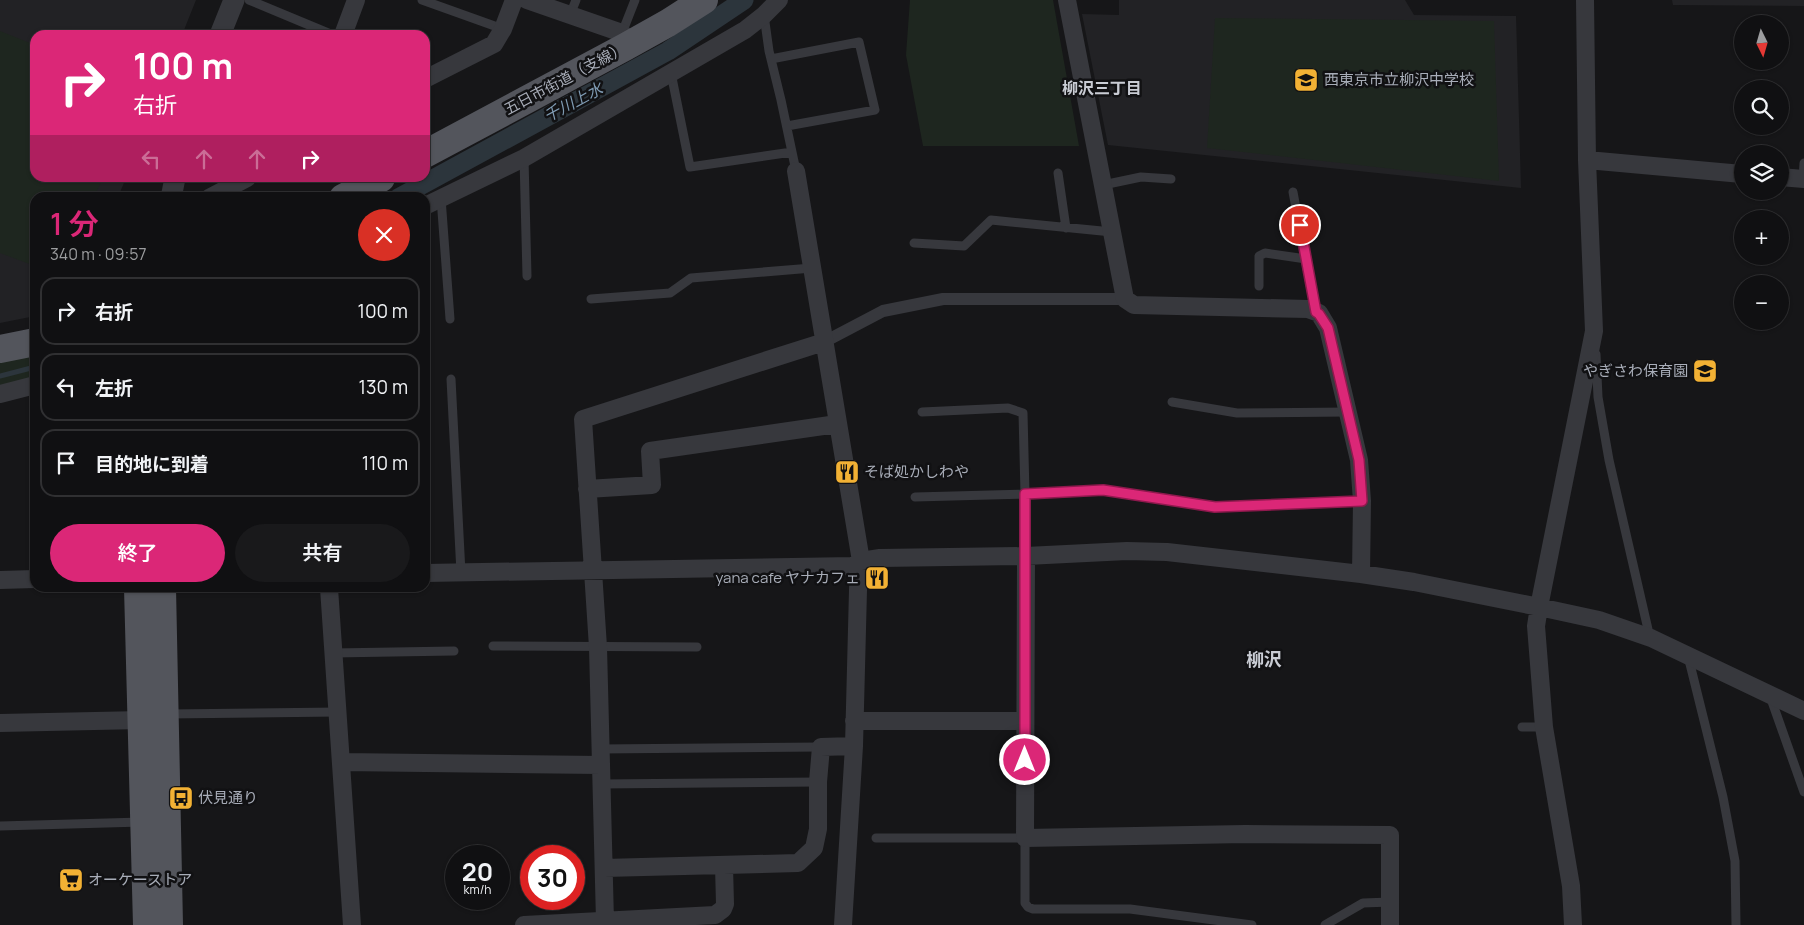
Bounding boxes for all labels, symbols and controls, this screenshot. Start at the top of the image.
north arrow [1734,15,1789,70]
map controls [1734,15,1789,330]
street label: 五日市街道（支線） [500,38,629,120]
text: 100 m [133,42,233,90]
icon: right [50,50,115,115]
school or university icon: 西東京市立柳沢中学校 [1293,67,1319,93]
place label: 西東京市立柳沢中学校 [1324,69,1474,90]
water label: 千川上水 [540,76,608,127]
district label: 柳沢三丁目 [1062,77,1142,99]
button: search [1734,80,1789,135]
text: 右折 [133,90,177,120]
icon: left [137,145,165,173]
icon: ahead [190,145,218,173]
icon: ahead [243,145,271,173]
icon: right [296,145,324,173]
button: layers [1734,145,1789,200]
text: 1 分 [50,203,99,244]
pin [1279,204,1321,246]
button: close [358,209,410,261]
button: + [1734,210,1789,265]
icon: arrive [1286,211,1314,239]
text: 340 m · 09:57 [50,243,147,265]
button: − [1734,275,1789,330]
icon: right [52,297,80,325]
text: 100 m [357,298,408,324]
text: 右折 [95,299,133,325]
school or university icon: やぎさわ保育園 [1692,358,1718,384]
place label: やぎさわ保育園 [1583,360,1688,381]
icon: left [52,373,80,401]
text: 130 m [359,374,408,400]
text: 左折 [95,375,133,401]
icon: arrive [52,449,80,477]
text: 110 m [362,450,408,476]
text: 目的地に到着 [95,451,209,477]
restaurant icon: そば処かしわや [834,459,860,485]
place label: そば処かしわや [864,461,969,482]
button: 終了 [50,524,225,582]
button: 共有 [235,524,410,582]
restaurant icon: yana cafe ヤナカフェ [864,565,890,591]
place label: yana cafe ヤナカフェ [715,567,860,588]
district label: 柳沢 [1246,647,1282,671]
position arrow [998,733,1050,785]
bus stop icon: 伏見通り [168,785,194,811]
place label: 伏見通り [198,787,258,808]
speed limit sign: 30 [520,845,585,910]
text: 20 [462,854,493,889]
supermarket icon: オーケーストア [58,867,84,893]
place label: オーケーストア [88,869,192,890]
text: km/h [464,881,491,898]

